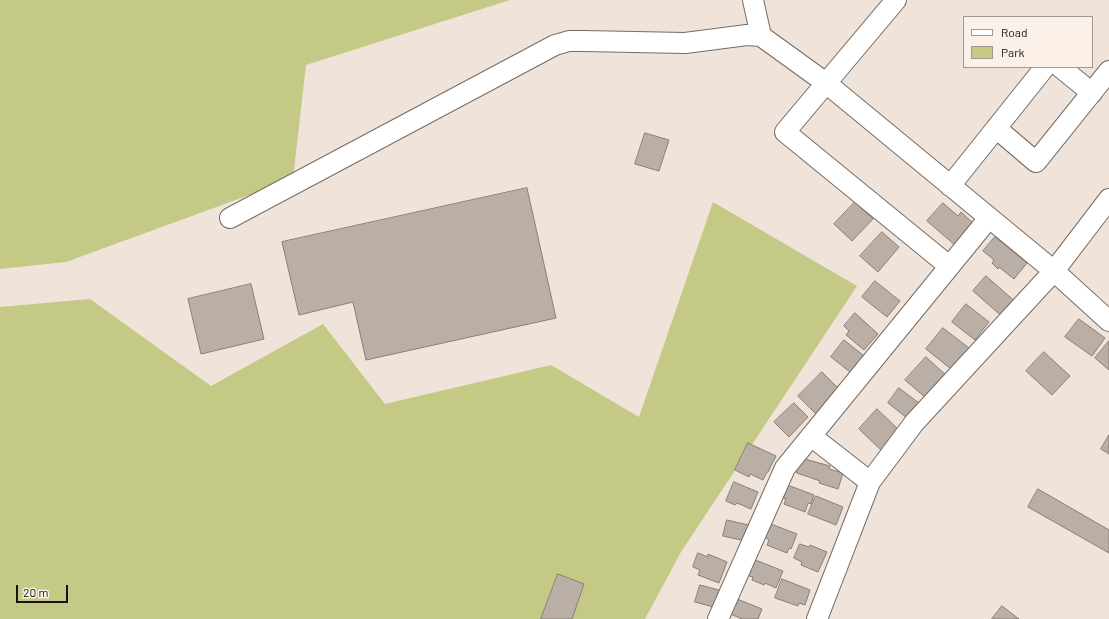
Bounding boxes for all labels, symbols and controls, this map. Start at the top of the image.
legend [963,16,1093,68]
text: Road [1001,25,1028,39]
text: Park [1001,45,1025,59]
scale bar [18,577,70,603]
text: 20 m [23,585,49,599]

